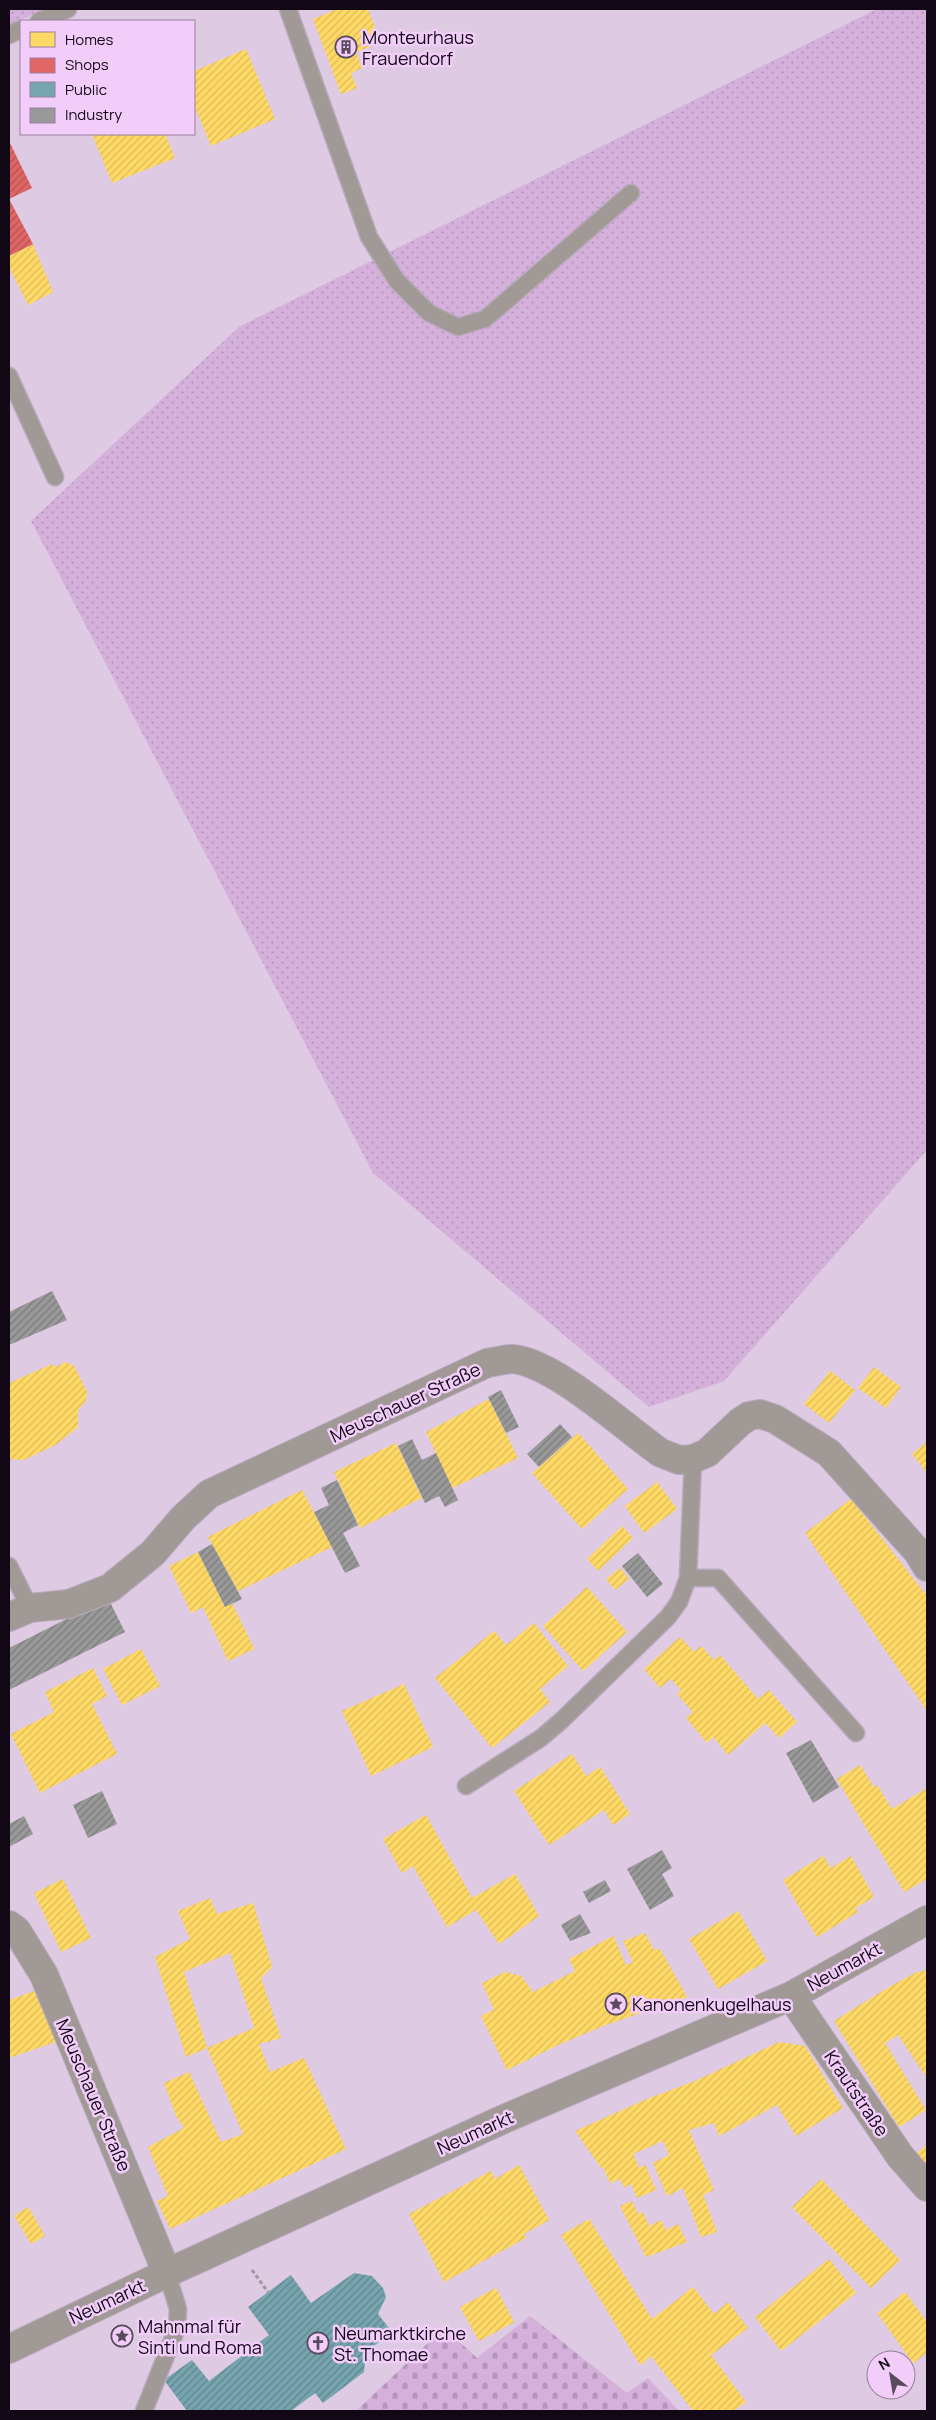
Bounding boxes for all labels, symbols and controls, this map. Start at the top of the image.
legend [20,20,195,135]
place label: Monteurhaus Frauendorf [362,25,474,70]
text: Homes [65,29,114,50]
building icon: Monteurhaus Frauendorf [334,35,358,59]
text: Shops [65,54,109,75]
text: Public [65,79,107,100]
text: Industry [65,104,122,125]
street label: Meuschauer Straße [326,1357,484,1447]
street label: Neumarkt [803,1936,885,1996]
place icon: Kanonenkugelhaus [604,1992,628,2016]
place label: Kanonenkugelhaus [632,1992,791,2016]
street label: Meuschauer Straße [51,2015,137,2175]
street label: Krautstraße [819,2045,895,2141]
street label: Neumarkt [433,2104,517,2160]
street label: Neumarkt [65,2273,149,2329]
place label: Mahnmal für Sinti und Roma [138,2314,262,2359]
place label: Neumarktkirche St. Thomae [334,2321,466,2366]
place icon: Mahnmal für Sinti und Roma [110,2324,134,2348]
church icon: Neumarktkirche St. Thomae [306,2331,330,2355]
north arrow [866,2350,916,2400]
text: N [875,2353,893,2374]

